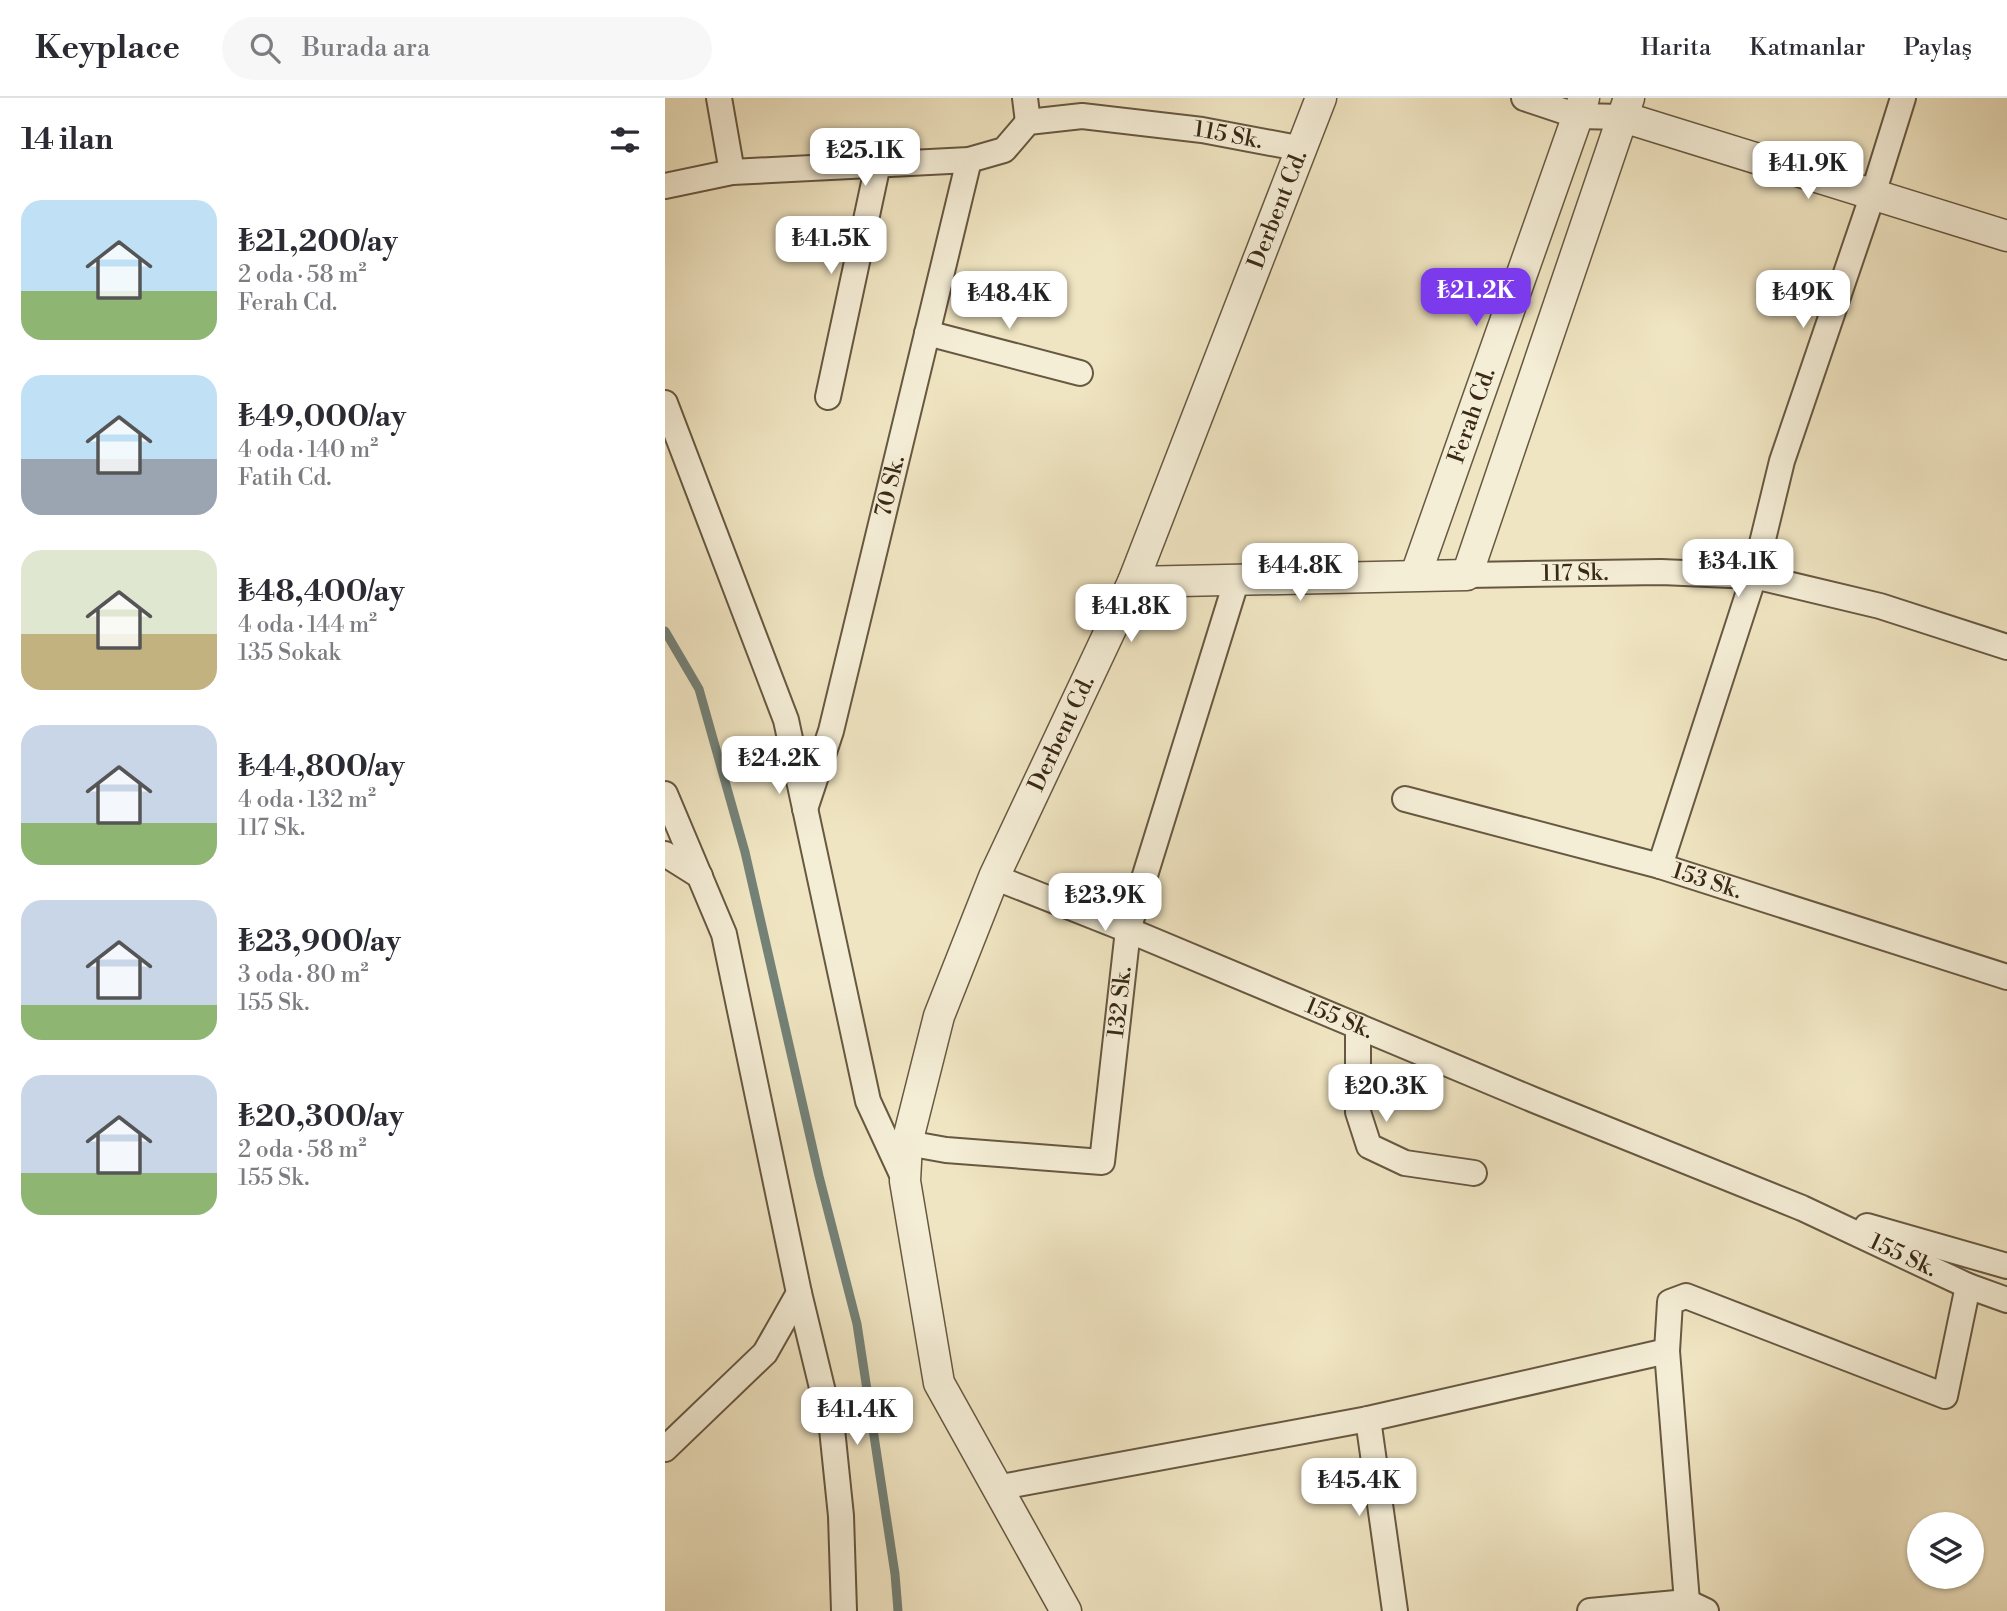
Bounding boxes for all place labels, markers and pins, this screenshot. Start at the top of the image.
pin: ₺25.1K [808,129,922,188]
pin: ₺41.9K [1751,141,1865,201]
pin: ₺41.5K [774,216,888,276]
pin: ₺21.2K [1419,268,1533,328]
pin: ₺49K [1762,271,1844,330]
pin: ₺48.4K [952,272,1066,331]
pin: ₺34.1K [1681,540,1795,599]
pin: ₺44.8K [1243,544,1357,603]
pin: ₺41.8K [1074,584,1188,644]
pin: ₺24.2K [722,736,836,796]
pin: ₺23.9K [1048,874,1162,933]
pin: ₺20.3K [1329,1065,1443,1124]
pin: ₺41.4K [800,1388,914,1447]
pin: ₺45.4K [1302,1458,1416,1518]

